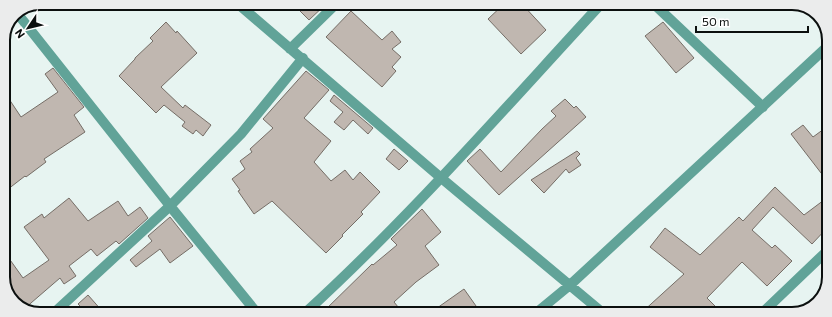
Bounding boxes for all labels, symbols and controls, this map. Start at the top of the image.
north arrow [8,8,48,48]
scale bar [696,8,808,34]
text: 50 m [702,14,730,28]
text: N [12,27,27,41]

